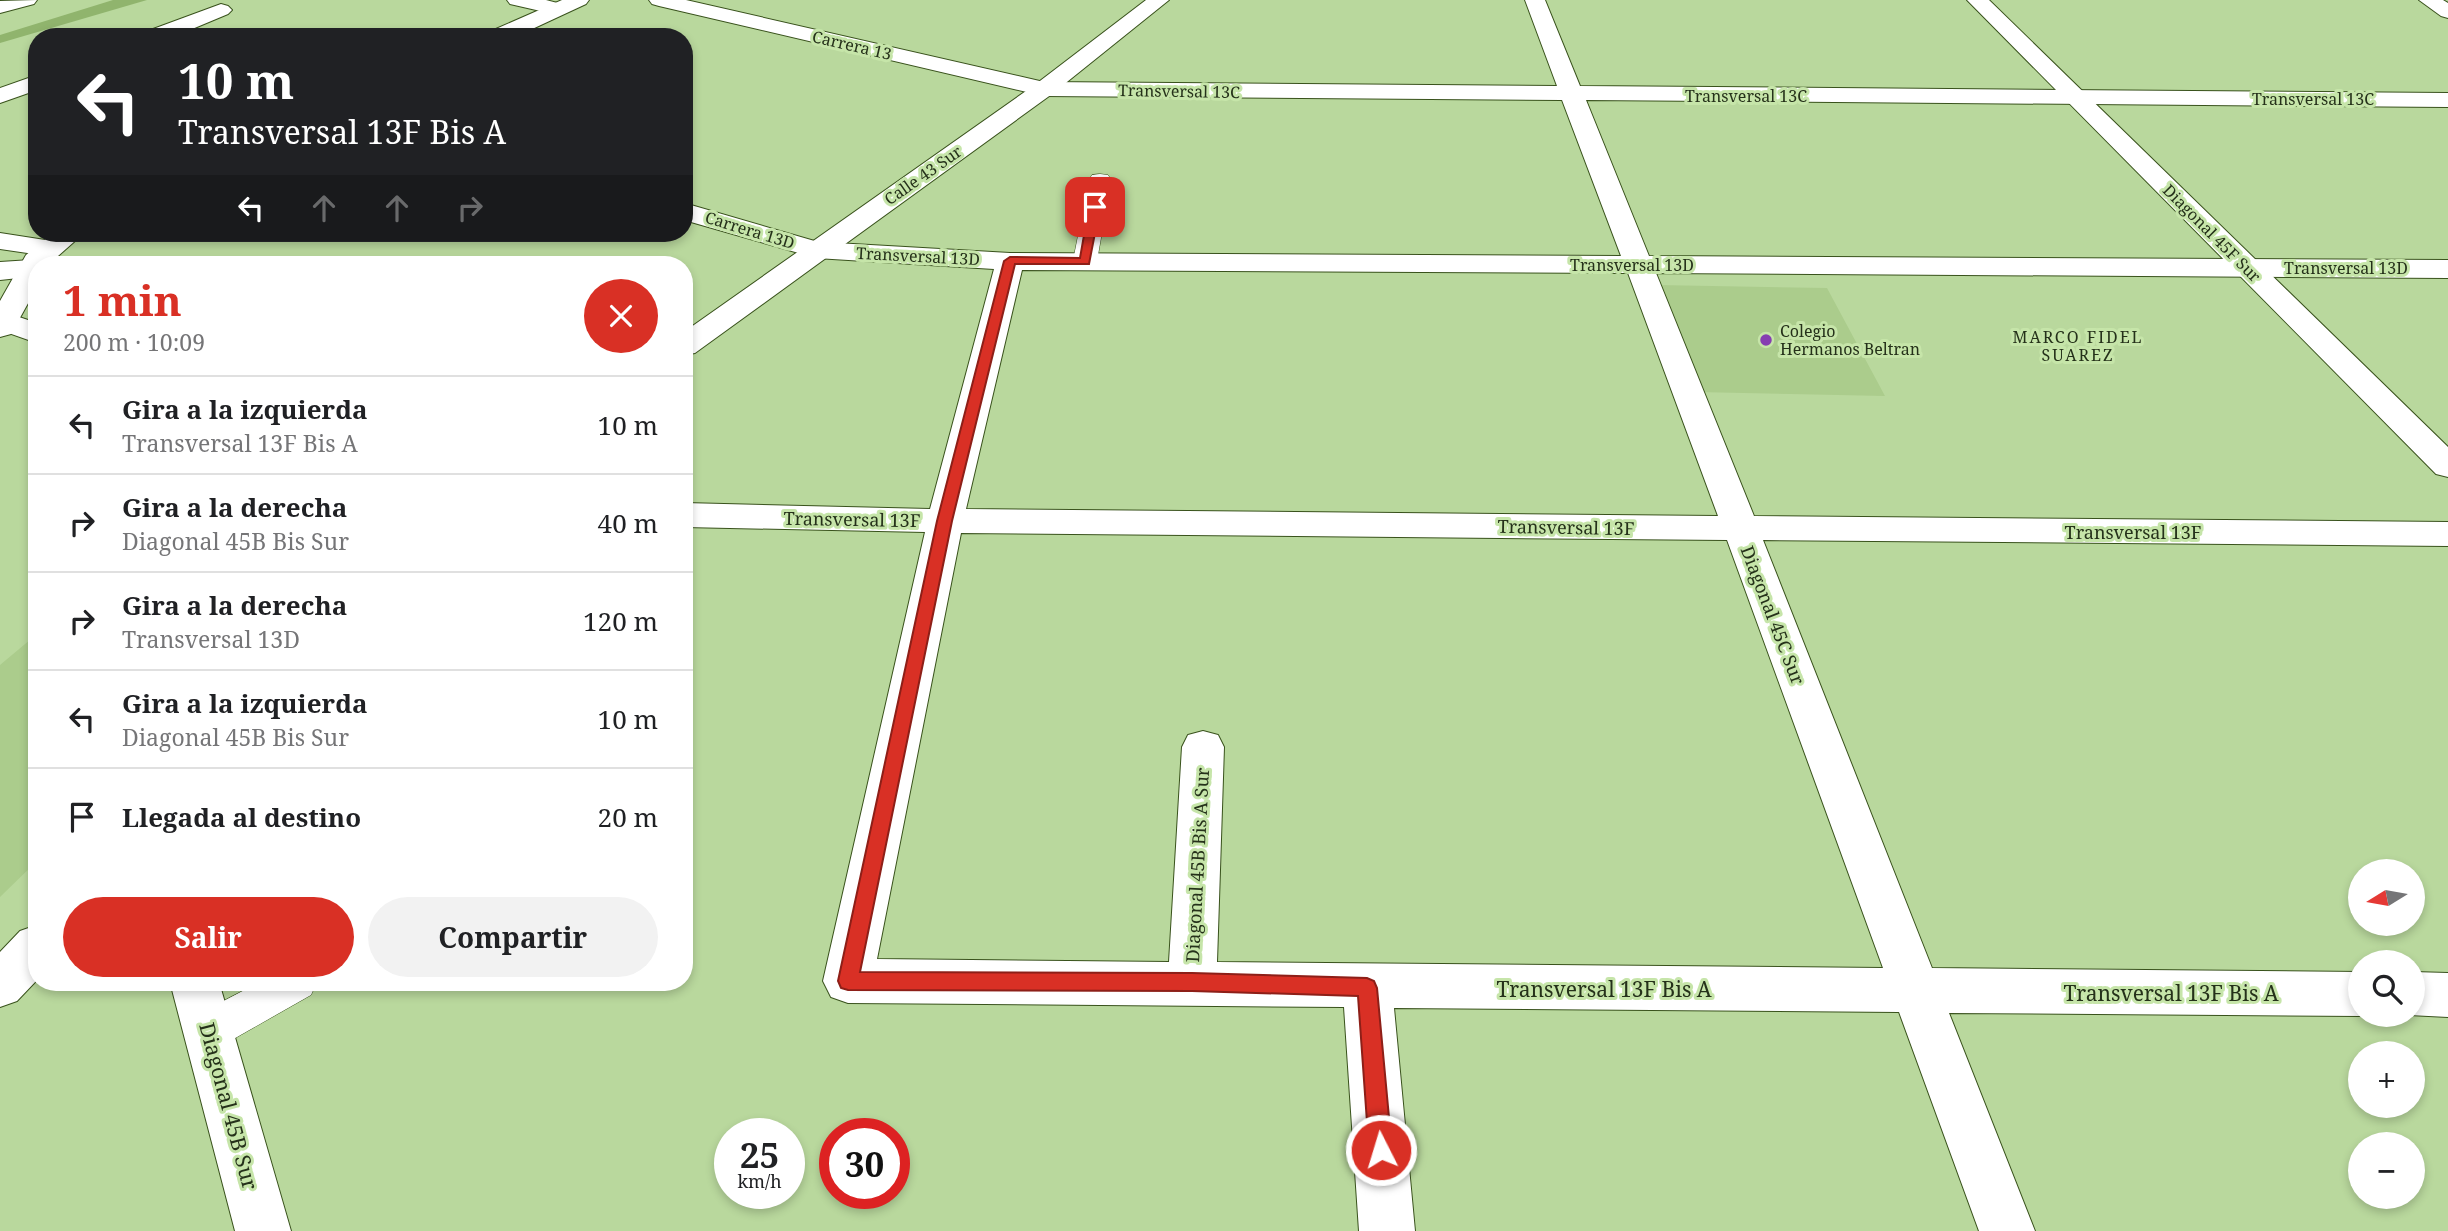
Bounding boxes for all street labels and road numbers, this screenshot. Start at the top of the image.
street label: Carrera 13 [810,25,894,65]
street label: Transversal 13C [1118,79,1240,103]
street label: Transversal 13C [1685,85,1807,107]
street label: Transversal 13C [2252,88,2374,110]
street label: Calle 43 Sur [880,140,967,210]
street label: Diagonal 45F Sur [2158,179,2266,287]
street label: Carrera 13D [703,206,797,254]
street label: Transversal 13D [856,242,980,270]
street label: Transversal 13D [1570,254,1694,276]
street label: Transversal 13D [2284,257,2408,279]
street label: Transversal 13F [783,506,921,532]
street label: Transversal 13F [1497,514,1635,540]
street label: Transversal 13F [2065,520,2201,544]
street label: Diagonal 45C Sur [1736,542,1811,688]
street label: Diagonal 45B Bis A Sur [1180,766,1214,963]
street label: Transversal 13F Bis A [1496,975,1712,1003]
street label: Transversal 13F Bis A [2063,979,2279,1007]
street label: Diagonal 45B Sur [193,1019,265,1193]

